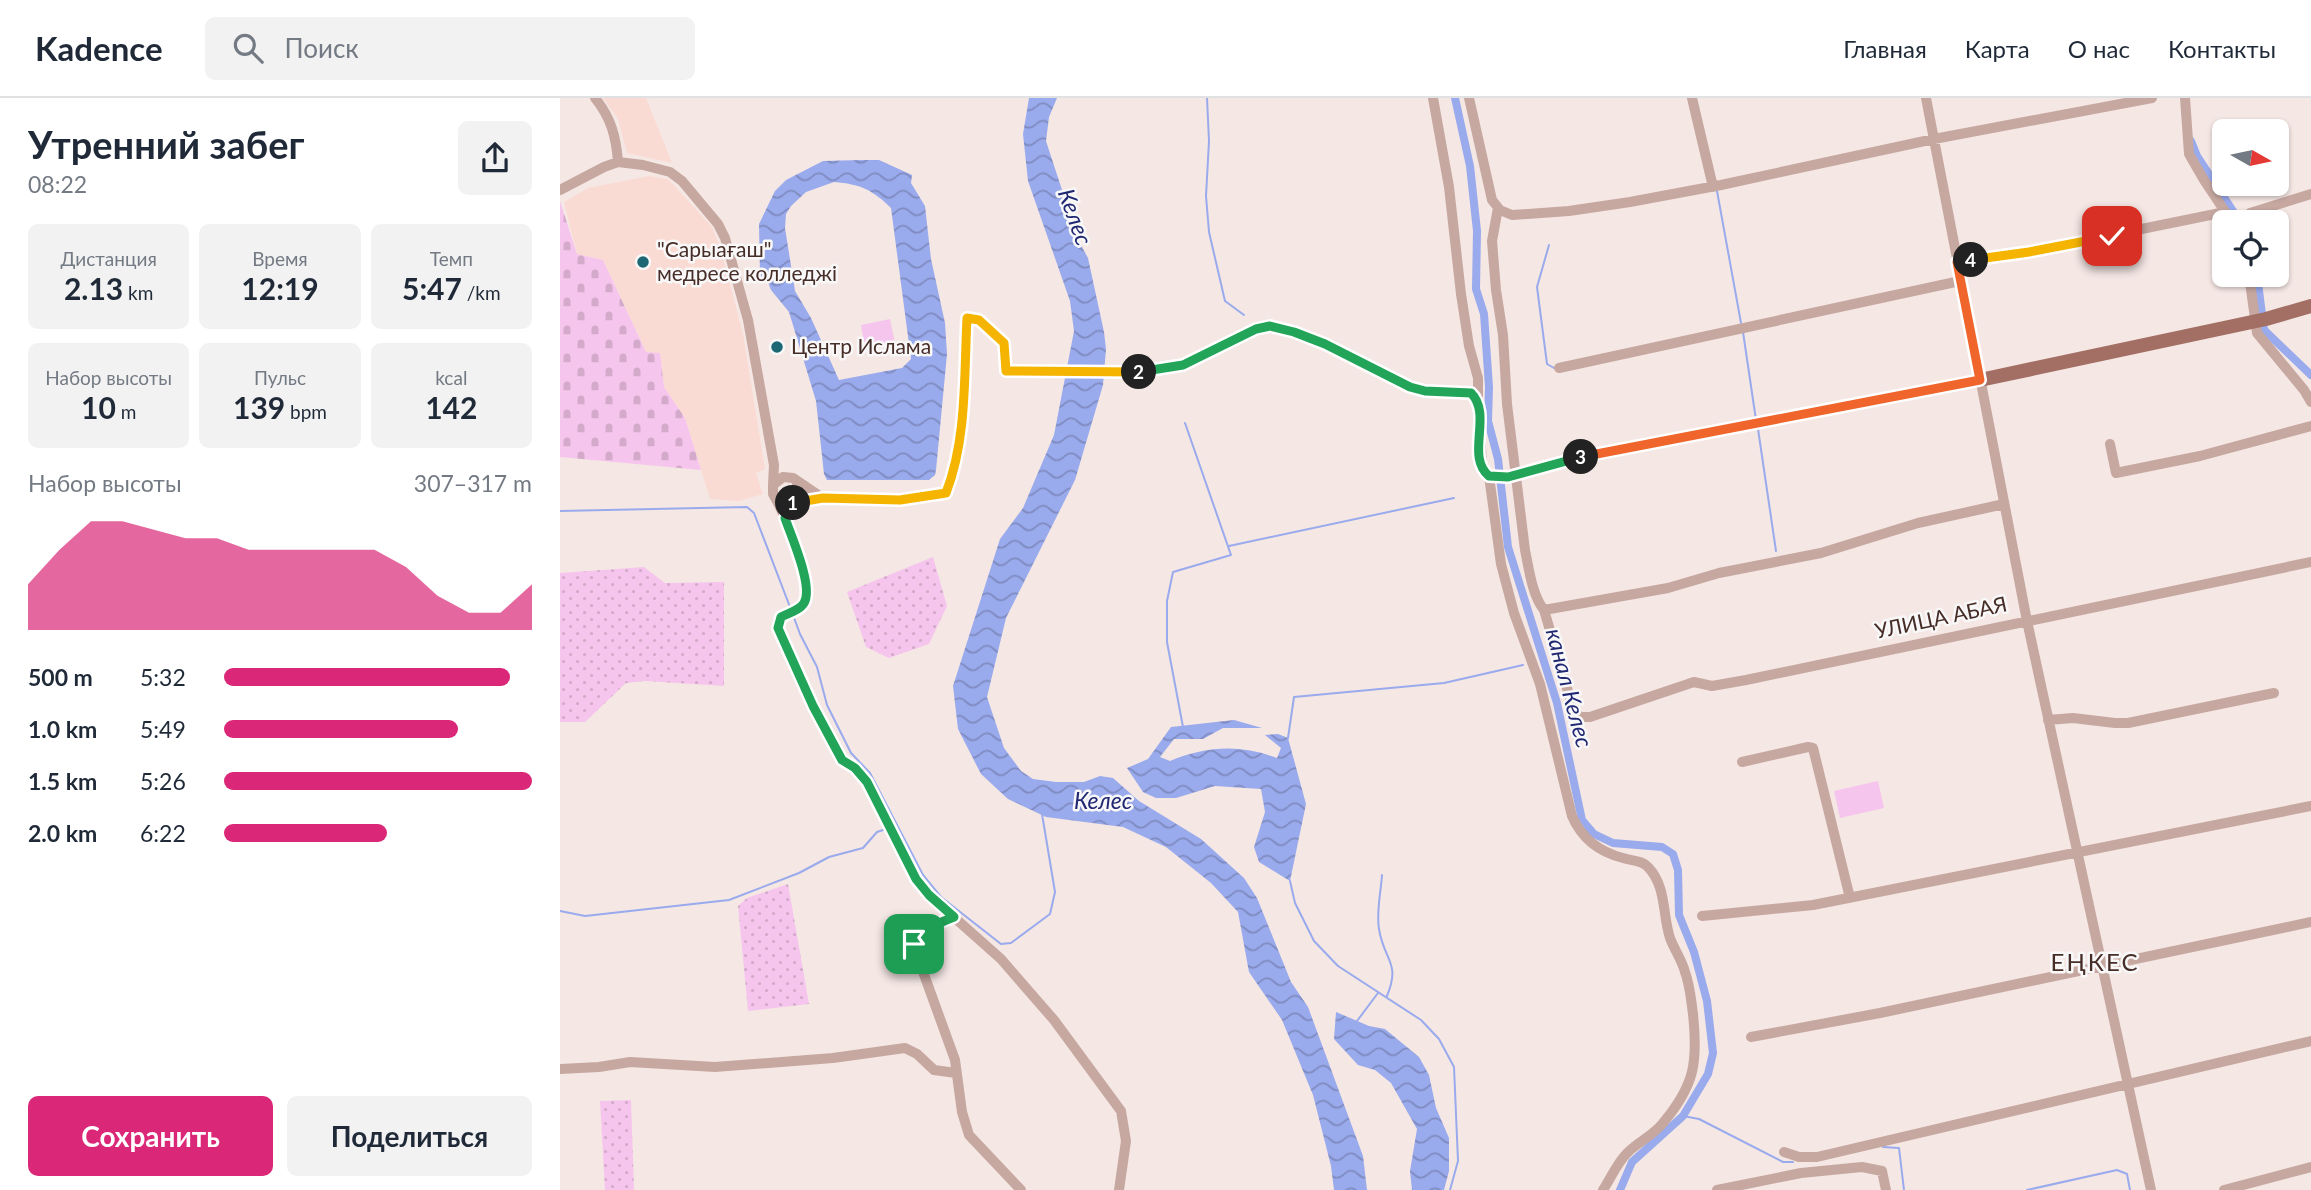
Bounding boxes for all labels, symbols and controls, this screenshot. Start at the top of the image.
search box [205,17,695,80]
text: Kadence [35,28,163,68]
icon: search [229,29,267,67]
text: Поиск [285,32,359,64]
text: Главная [1843,34,1927,63]
text: Карта [1965,34,2030,63]
text: О нас [2068,34,2130,63]
text: Контакты [2168,34,2276,63]
north arrow [2212,119,2289,196]
map controls [2212,119,2289,287]
text: Утренний забег [28,121,305,167]
button: share [458,121,532,195]
text: 08:22 [28,170,87,198]
water label: Келес [1053,185,1099,249]
pin [2082,206,2142,266]
button: locate [2212,210,2289,287]
icon: check [2093,217,2131,255]
place label: "Сарыағаш" медресе колледжі [657,236,837,285]
pin: 4 [1954,242,1988,278]
text: Дистанция [61,247,157,270]
text: Время [252,247,308,270]
text: Темп [430,247,473,270]
text: 4 [1965,248,1976,271]
marker: "Сарыағаш" медресе колледжі [635,254,651,270]
text: 2.13 [64,270,123,306]
text: 12:19 [241,270,319,306]
text: 5:47 [402,270,462,306]
text: km [123,281,153,304]
text: /km [462,281,501,304]
place label: Центр Ислама [791,333,931,358]
marker: Центр Ислама [769,339,785,355]
pin: 2 [1122,354,1156,390]
text: 2 [1133,360,1144,383]
text: Набор высоты [45,366,172,389]
text: Пульс [254,366,306,389]
text: kcal [435,366,467,389]
text: 10 [81,389,116,425]
text: 139 [233,389,285,425]
text: 142 [425,389,477,425]
text: m [116,400,136,423]
text: bpm [285,400,327,423]
pin: 3 [1564,440,1598,474]
text: 3 [1575,445,1586,468]
text: Набор высоты [28,469,182,497]
text: 307–317 m [414,469,532,497]
pin: 1 [776,486,810,520]
text: 1 [787,491,798,514]
street label: УЛИЦА АБАЯ [1872,590,2009,643]
water label: канал Келес [1541,625,1599,750]
text: 500 m [28,663,93,691]
text: 5:32 [140,663,186,691]
text: 1.0 km [28,715,97,743]
text: 5:49 [140,715,186,743]
text: 1.5 km [28,767,97,795]
text: 5:26 [140,767,186,795]
water label: Келес [1074,786,1132,814]
text: 2.0 km [28,819,97,847]
text: 6:22 [140,819,186,847]
pin [884,914,944,974]
icon: arrive [895,925,933,963]
district label: ЕҢКЕС [2051,947,2139,976]
button: Сохранить [28,1096,273,1176]
button: Поделиться [287,1096,532,1176]

